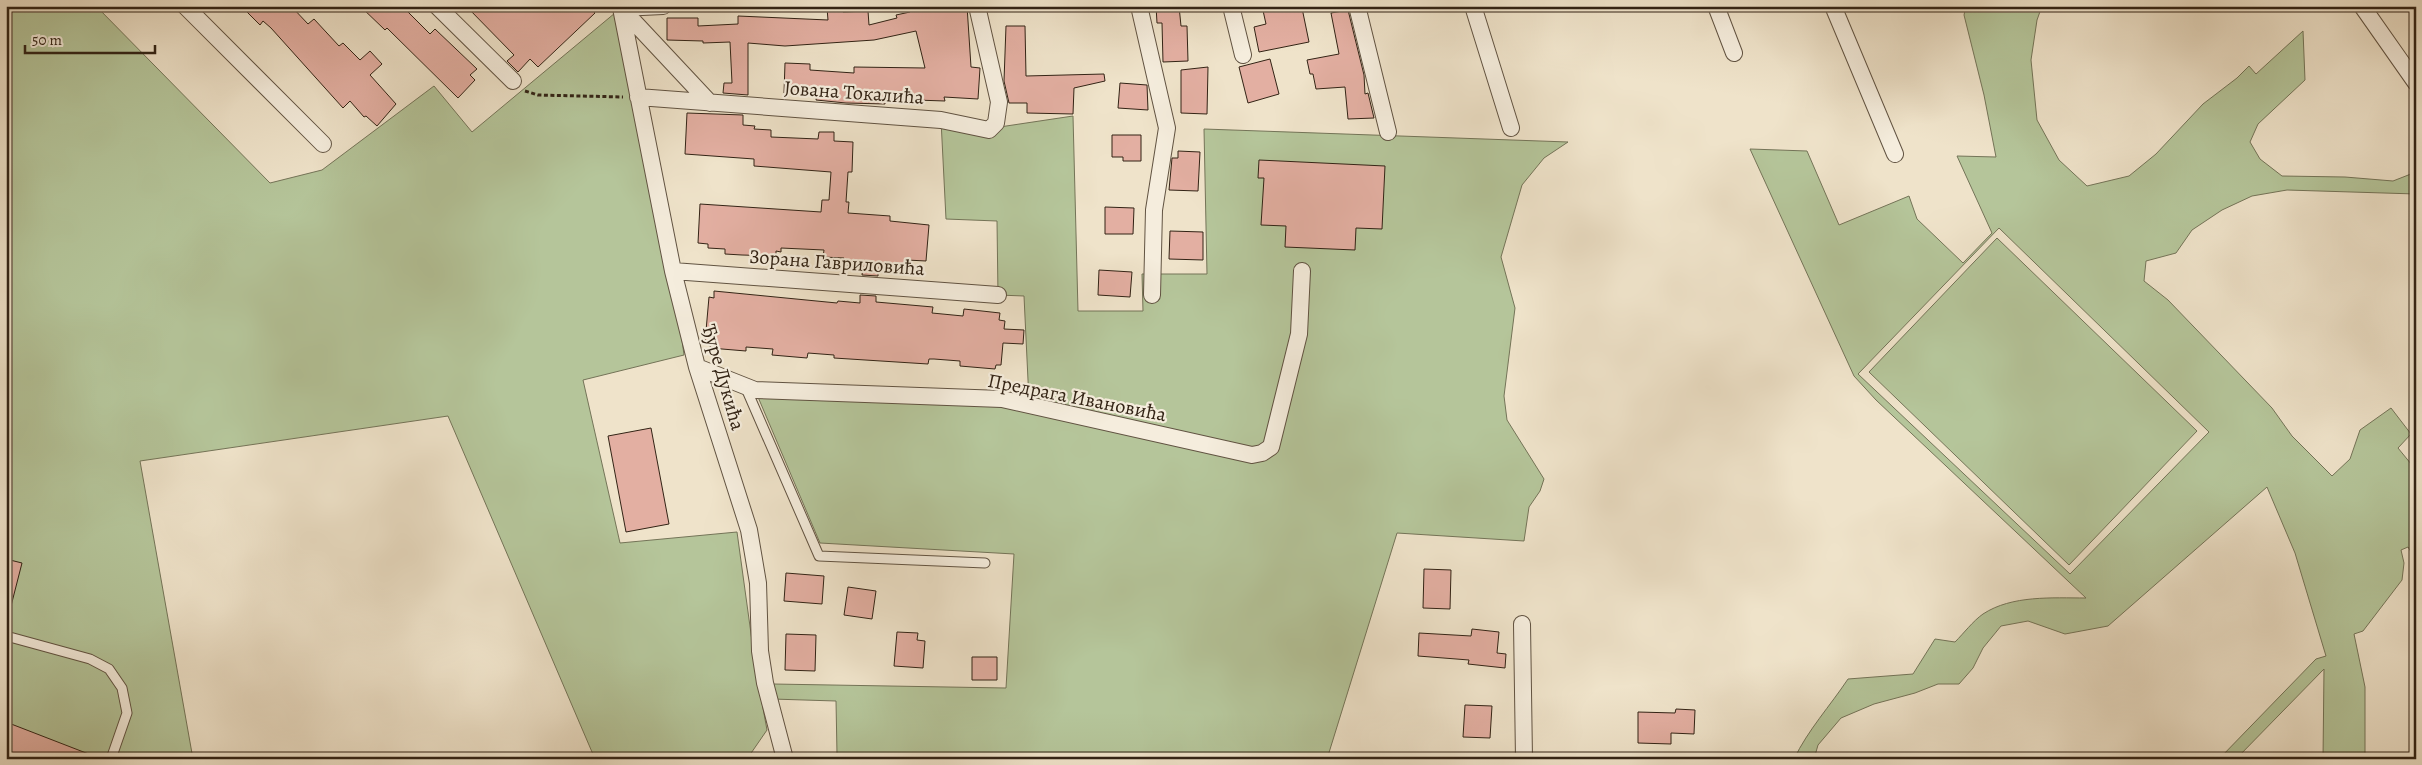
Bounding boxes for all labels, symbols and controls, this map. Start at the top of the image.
scale bar [25,22,155,54]
text: 50 m [32,30,62,50]
street label: Јована Токалића [783,74,926,111]
street label: Зорана Гавриловића [748,243,926,282]
street label: Ђуре Дукића [695,321,752,434]
street label: Предрага Ивановића [985,367,1169,428]

